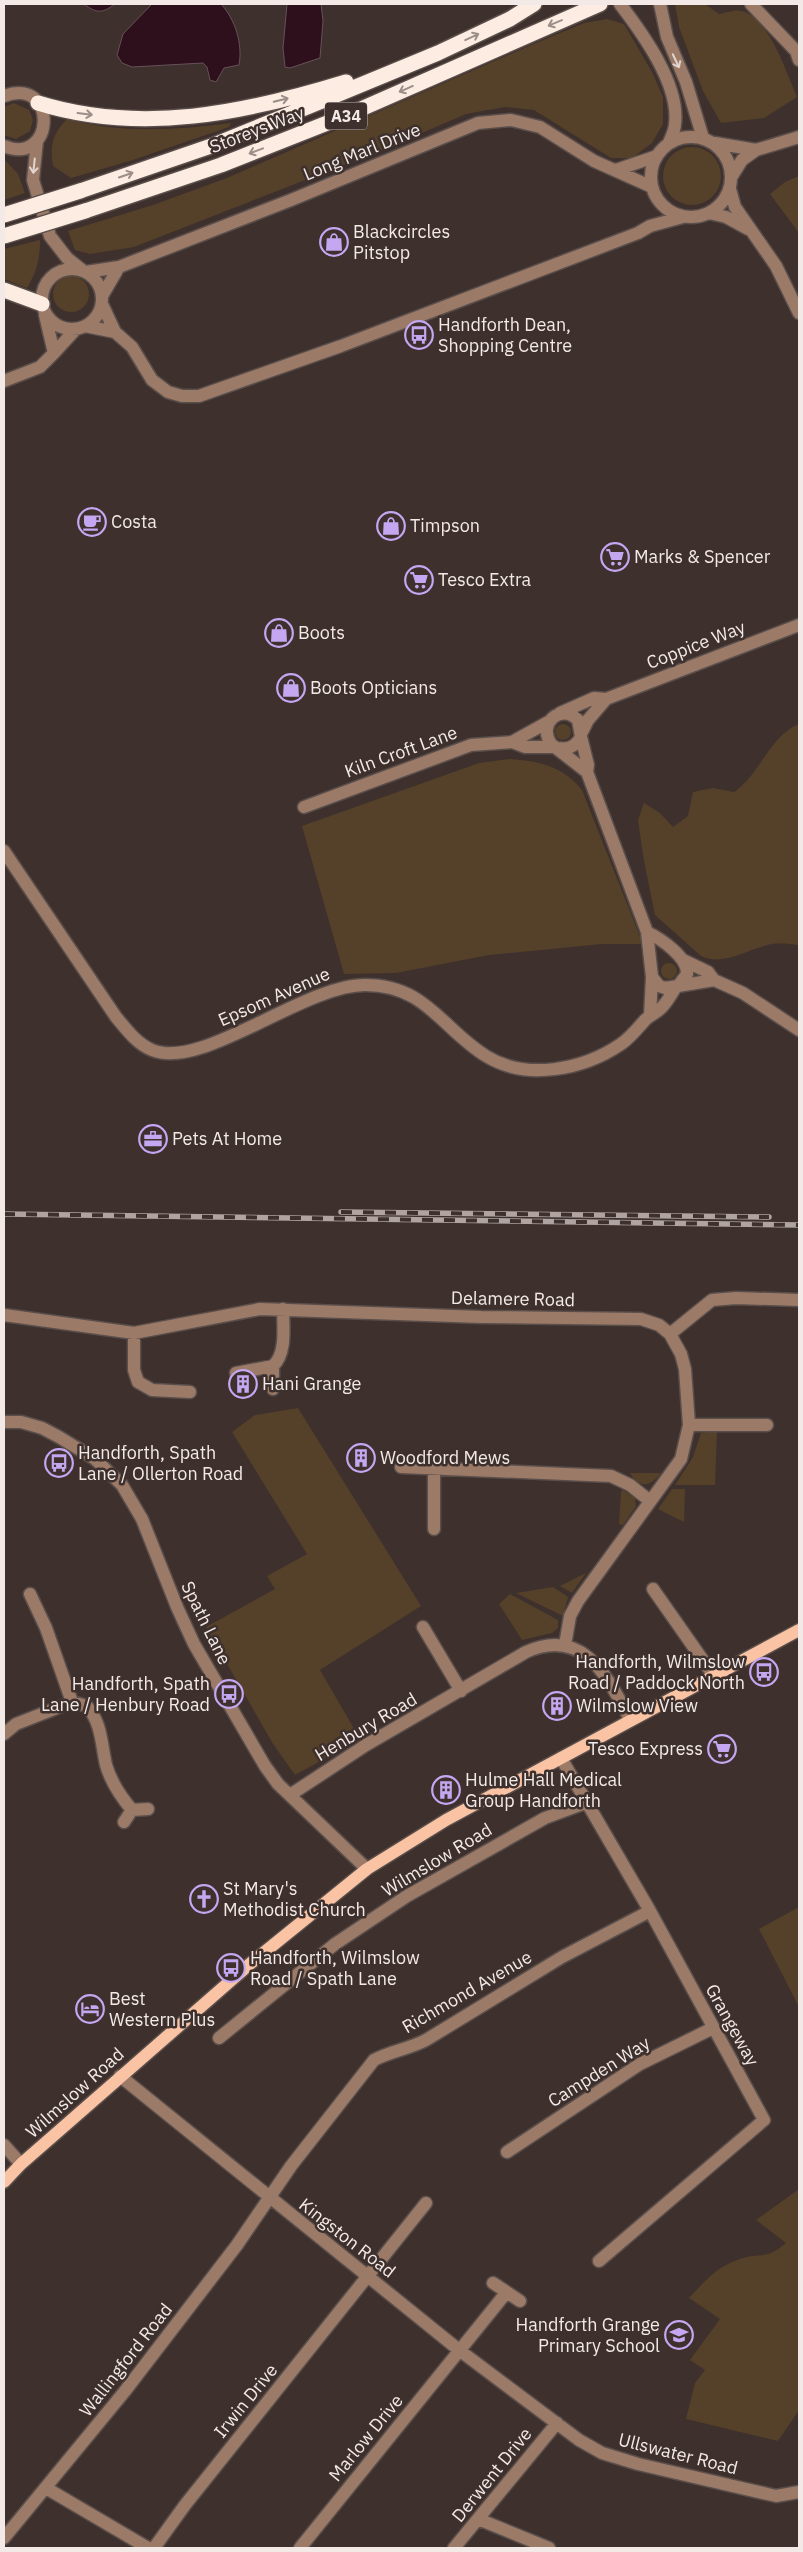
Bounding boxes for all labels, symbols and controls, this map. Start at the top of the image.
one-way arrow [548,18,563,28]
one-way arrow [464,32,479,41]
one-way arrow [672,53,682,68]
one-way arrow [399,84,414,94]
one-way arrow [272,95,288,104]
street label: Storeys Way [206,101,307,158]
road number: A34 [325,102,367,130]
one-way arrow [77,109,93,119]
street label: Long Marl Drive [300,117,424,186]
one-way arrow [249,147,265,156]
one-way arrow [29,158,39,174]
one-way arrow [118,170,133,179]
place label: Blackcircles Pitstop [353,220,450,264]
shop icon: Blackcircles Pitstop [319,227,349,257]
place label: Handforth Dean, Shopping Centre [438,313,572,357]
bus stop icon: Handforth Dean, Shopping Centre [404,320,434,350]
cafe icon: Costa [77,507,107,537]
place label: Costa [111,510,157,533]
shop icon: Timpson [376,511,406,541]
place label: Timpson [410,514,480,537]
supermarket icon: Marks & Spencer [600,542,630,572]
place label: Marks & Spencer [634,545,771,568]
supermarket icon: Tesco Extra [404,565,434,595]
place label: Tesco Extra [438,568,532,591]
street label: Coppice Way [643,615,749,674]
shop icon: Boots [264,618,294,648]
place label: Boots [298,621,345,644]
shop icon: Boots Opticians [276,673,306,703]
place label: Boots Opticians [310,676,437,699]
street label: Kiln Croft Lane [341,720,460,783]
street label: Epsom Avenue [214,962,333,1031]
office icon: Pets At Home [138,1124,168,1154]
place label: Pets At Home [172,1127,282,1150]
street label: Delamere Road [451,1286,575,1311]
building icon: Hani Grange [228,1369,258,1399]
place label: Hani Grange [262,1372,362,1395]
place label: Handforth, Spath Lane / Ollerton Road [78,1441,243,1485]
building icon: Woodford Mews [346,1443,376,1473]
place label: Woodford Mews [380,1446,510,1469]
bus stop icon: Handforth, Spath Lane / Ollerton Road [44,1448,74,1478]
street label: Spath Lane [176,1577,237,1668]
place label: Handforth, Wilmslow Road / Paddock North [568,1650,745,1694]
bus stop icon: Handforth, Wilmslow Road / Paddock North [749,1657,779,1687]
place label: Handforth, Spath Lane / Henbury Road [41,1672,210,1716]
bus stop icon: Handforth, Spath Lane / Henbury Road [214,1679,244,1709]
street label: Henbury Road [311,1687,421,1766]
building icon: Wilmslow View [542,1691,572,1721]
place label: Wilmslow View [576,1694,698,1717]
supermarket icon: Tesco Express [707,1734,737,1764]
place label: Tesco Express [588,1737,703,1760]
place label: Hulme Hall Medical Group Handforth [465,1768,622,1812]
building icon: Hulme Hall Medical Group Handforth [431,1775,461,1805]
street label: Wilmslow Road [378,1818,496,1901]
place label: St Mary's Methodist Church [223,1877,366,1921]
church icon: St Mary's Methodist Church [189,1884,219,1914]
street label: Richmond Avenue [398,1945,536,2038]
place label: Handforth, Wilmslow Road / Spath Lane [250,1946,420,1990]
bus stop icon: Handforth, Wilmslow Road / Spath Lane [216,1953,246,1983]
street label: Grangeway [701,1980,764,2070]
place label: Best Western Plus [109,1987,215,2031]
hotel icon: Best Western Plus [75,1994,105,2024]
street label: Campden Way [543,2031,654,2112]
street label: Wilmslow Road [21,2043,129,2143]
street label: Kingston Road [294,2193,400,2283]
street label: Wallingford Road [74,2298,177,2421]
place label: Handforth Grange Primary School [516,2313,660,2357]
school or university icon: Handforth Grange Primary School [664,2320,694,2350]
street label: Irwin Drive [209,2359,282,2442]
street label: Marlow Drive [323,2389,408,2486]
street label: Derwent Drive [447,2423,537,2527]
street label: Ullswater Road [616,2428,740,2479]

